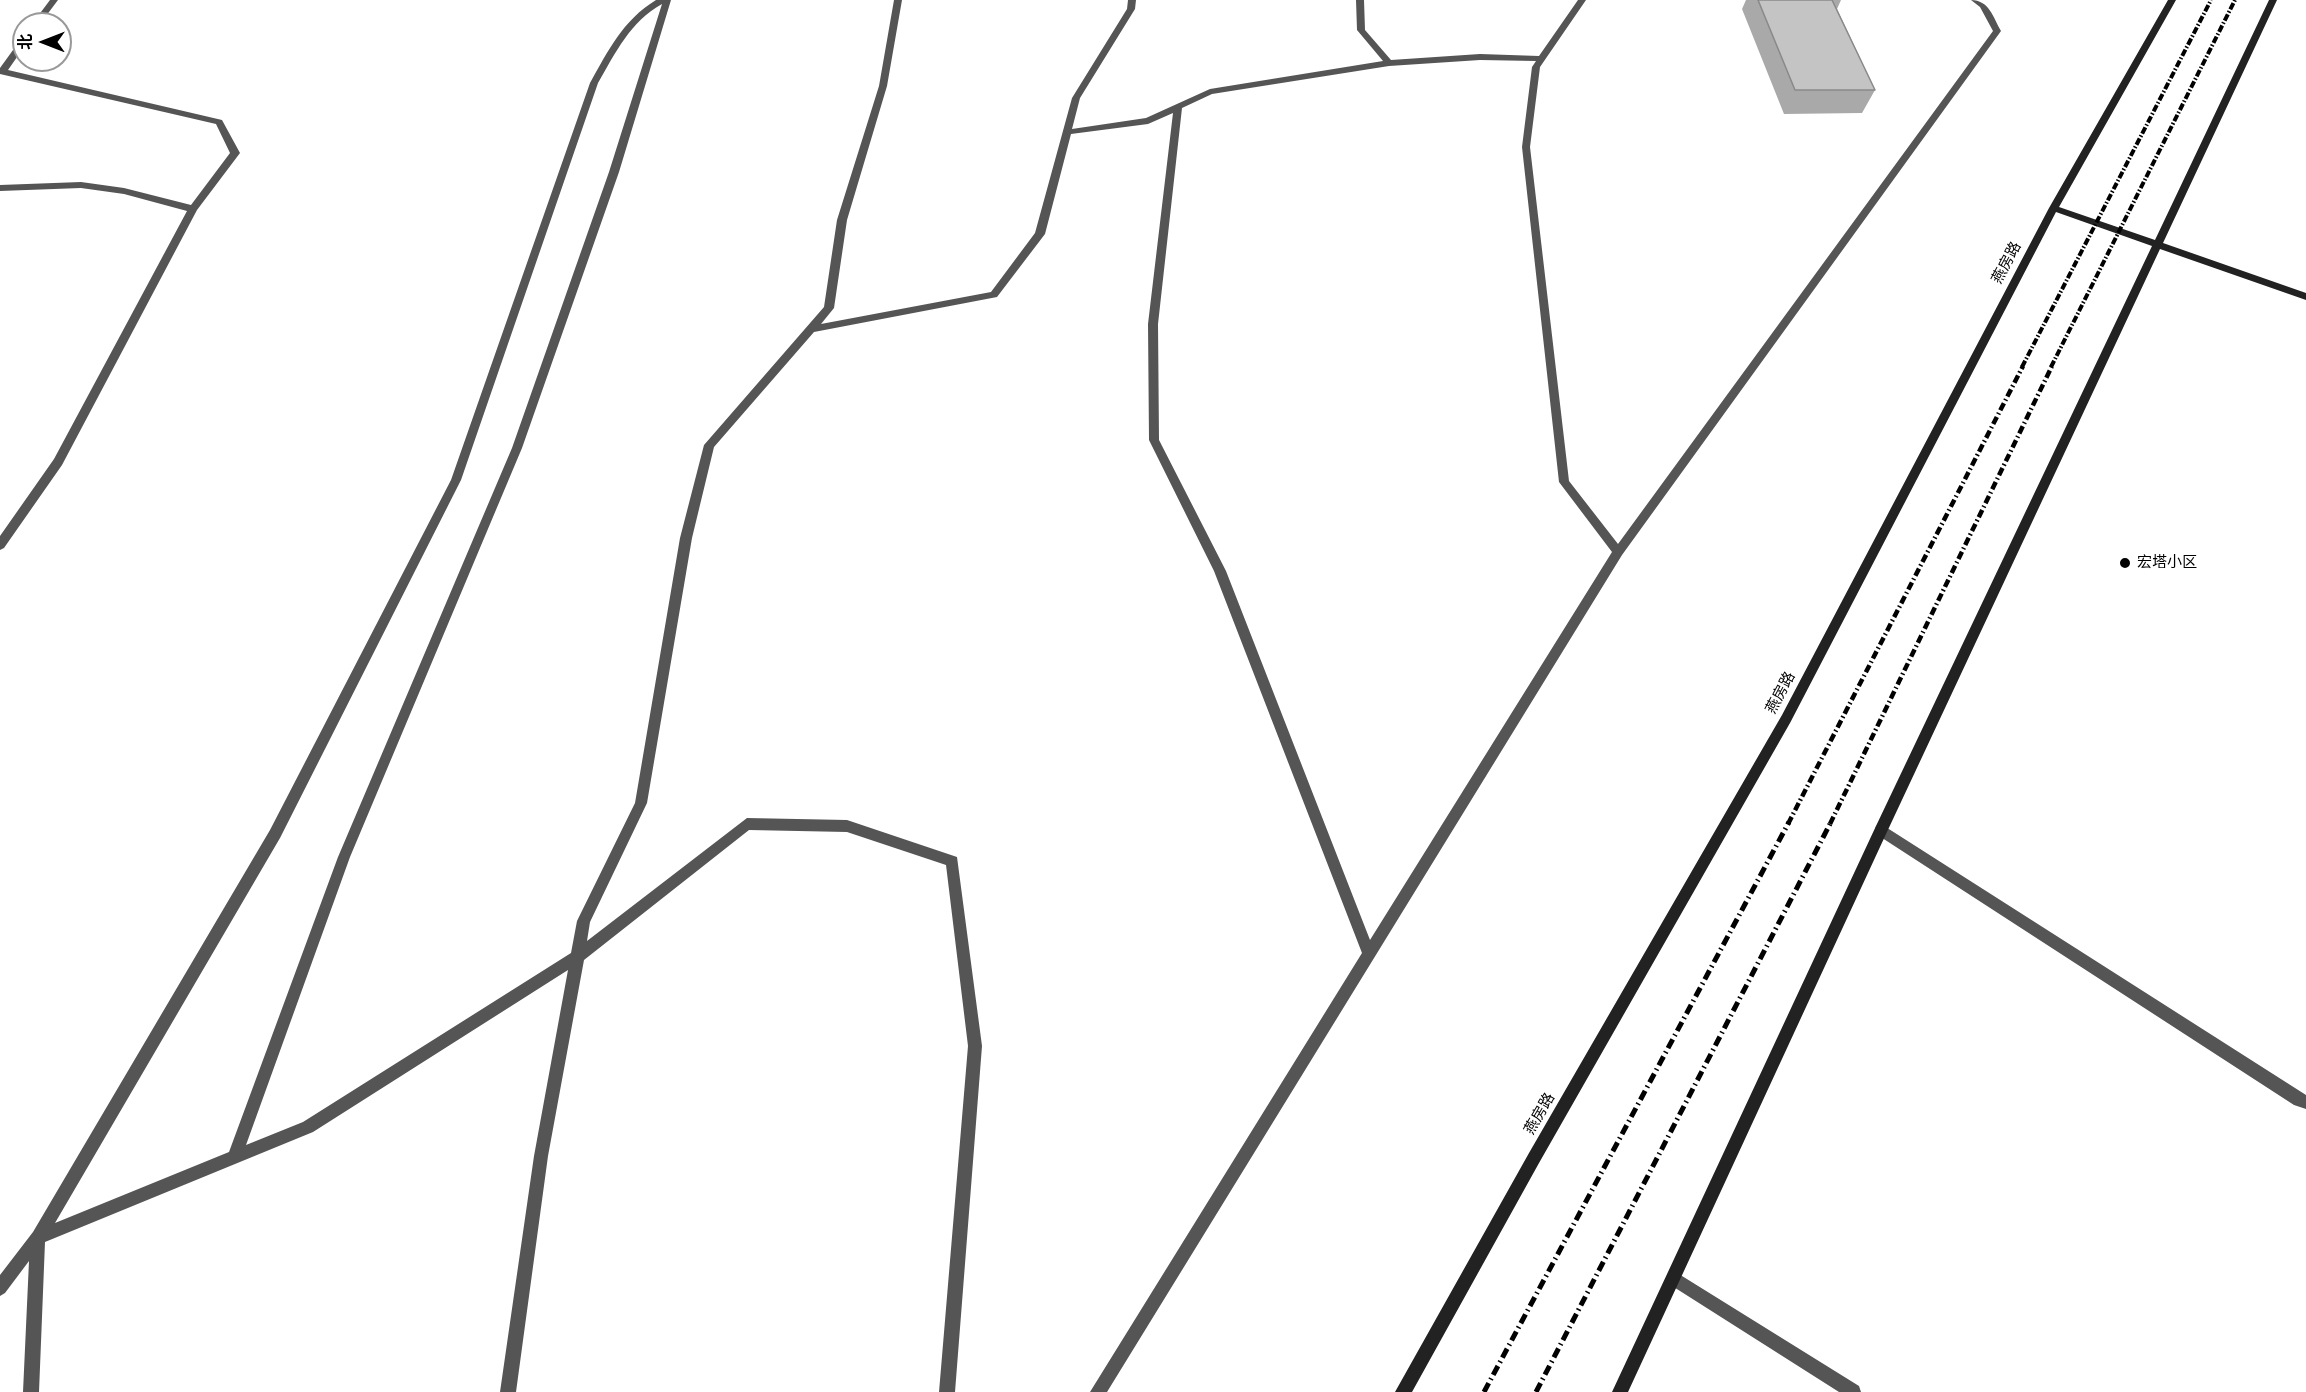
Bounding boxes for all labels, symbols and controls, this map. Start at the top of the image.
north arrow [12,12,72,72]
text: 北 [15,34,36,50]
street label: 燕房路 [1988,239,2026,287]
place label: 宏塔小区 [2137,554,2197,572]
marker: 宏塔小区 [2118,556,2132,570]
street label: 燕房路 [1762,669,1800,717]
street label: 燕房路 [1521,1090,1559,1138]

